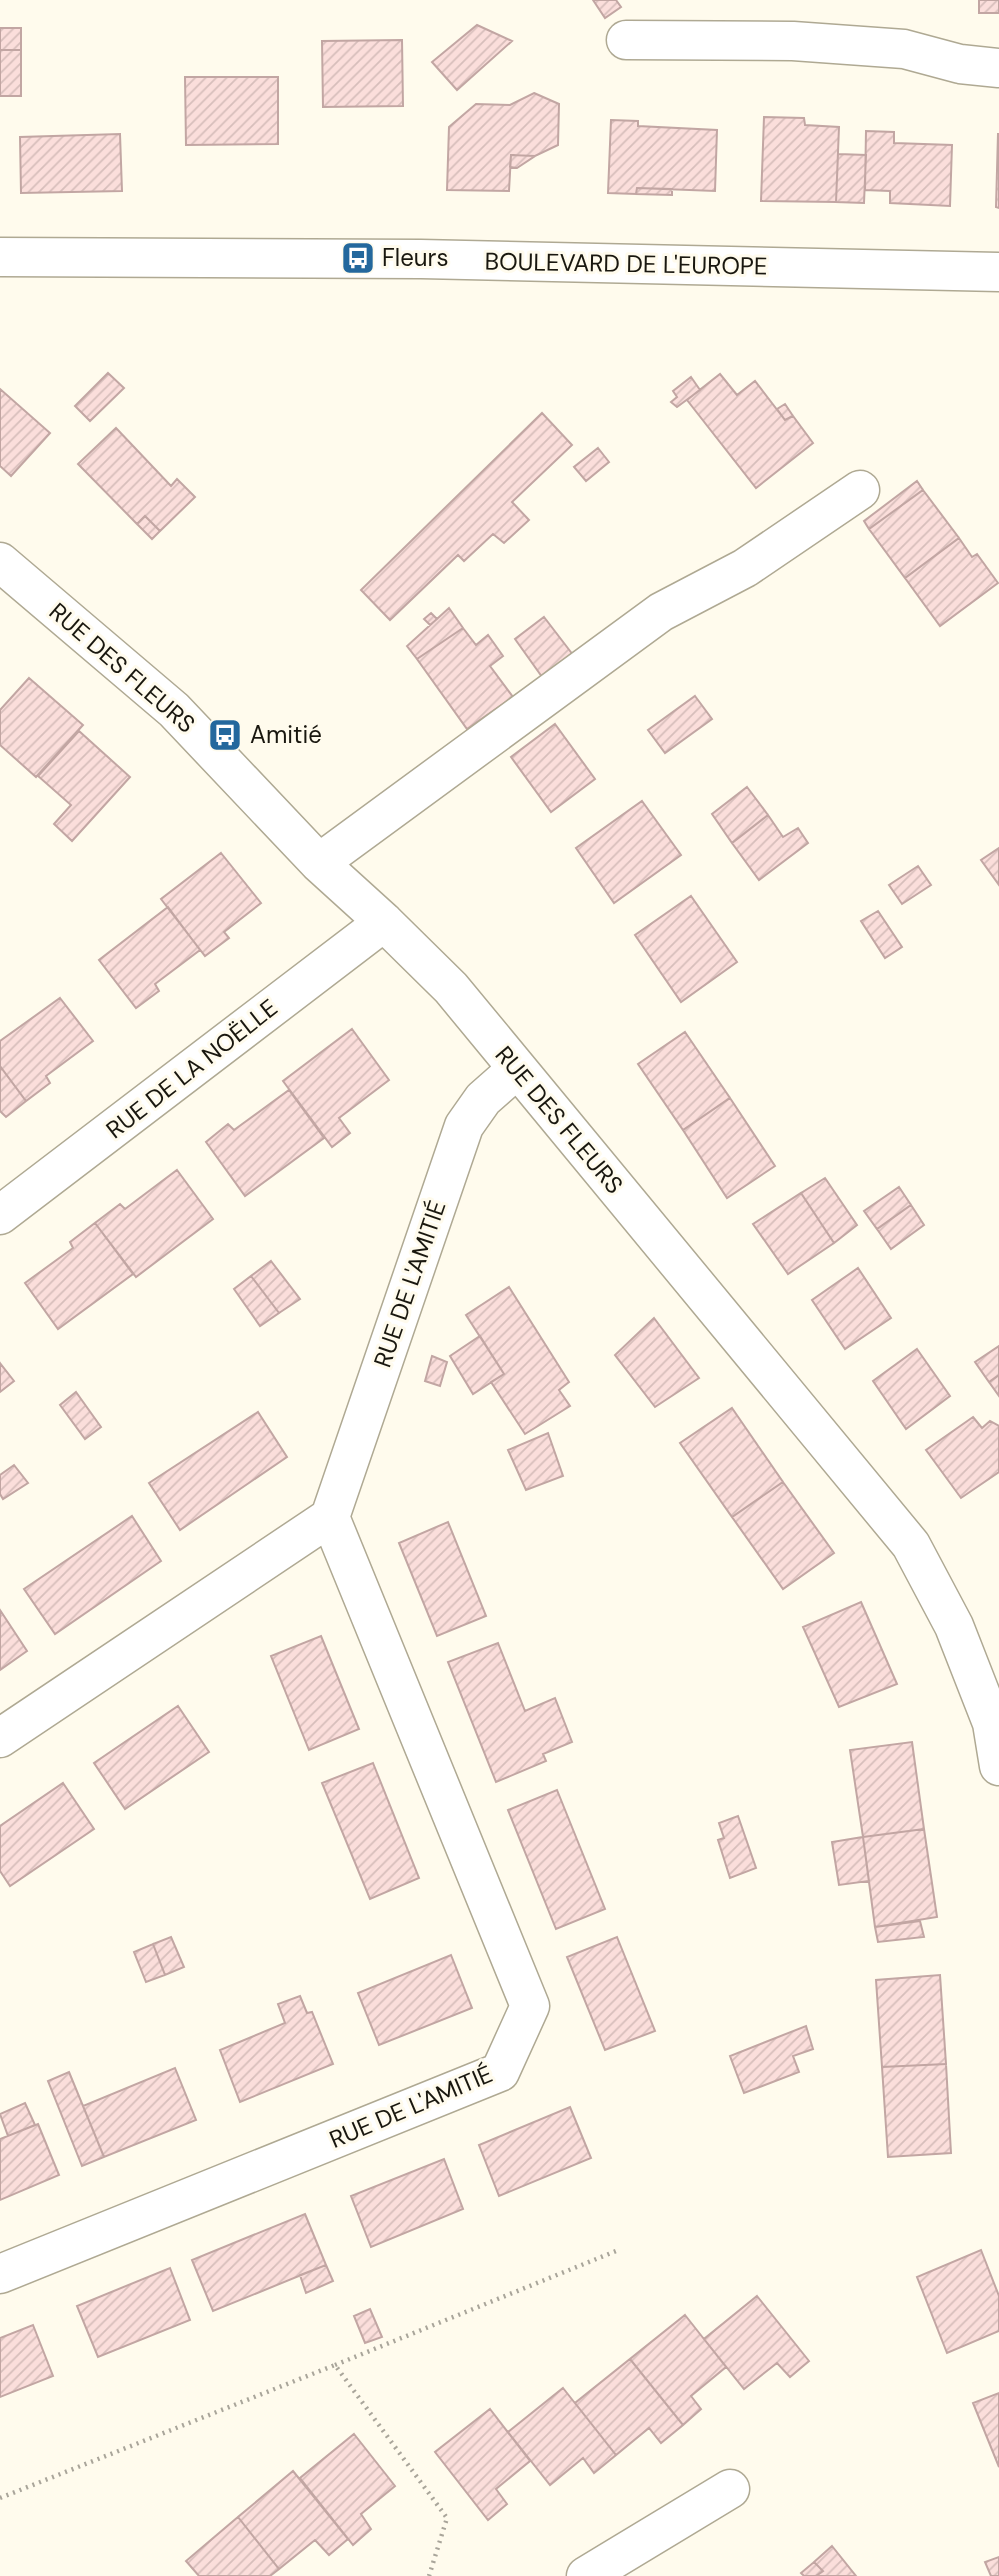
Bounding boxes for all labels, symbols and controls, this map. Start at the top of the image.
bus stop icon: Fleurs [339,239,377,277]
place label: Fleurs [382,242,449,273]
street label: BOULEVARD DE L'EUROPE [484,246,768,281]
street label: RUE DES FLEURS [43,596,202,739]
bus stop icon: Amitié [206,716,244,754]
place label: Amitié [250,719,322,750]
street label: RUE DE LA NOËLLE [100,992,284,1145]
street label: RUE DES FLEURS [489,1040,630,1200]
street label: RUE DE L'AMITIÉ [366,1196,453,1371]
street label: RUE DE L'AMITIÉ [325,2058,497,2155]

